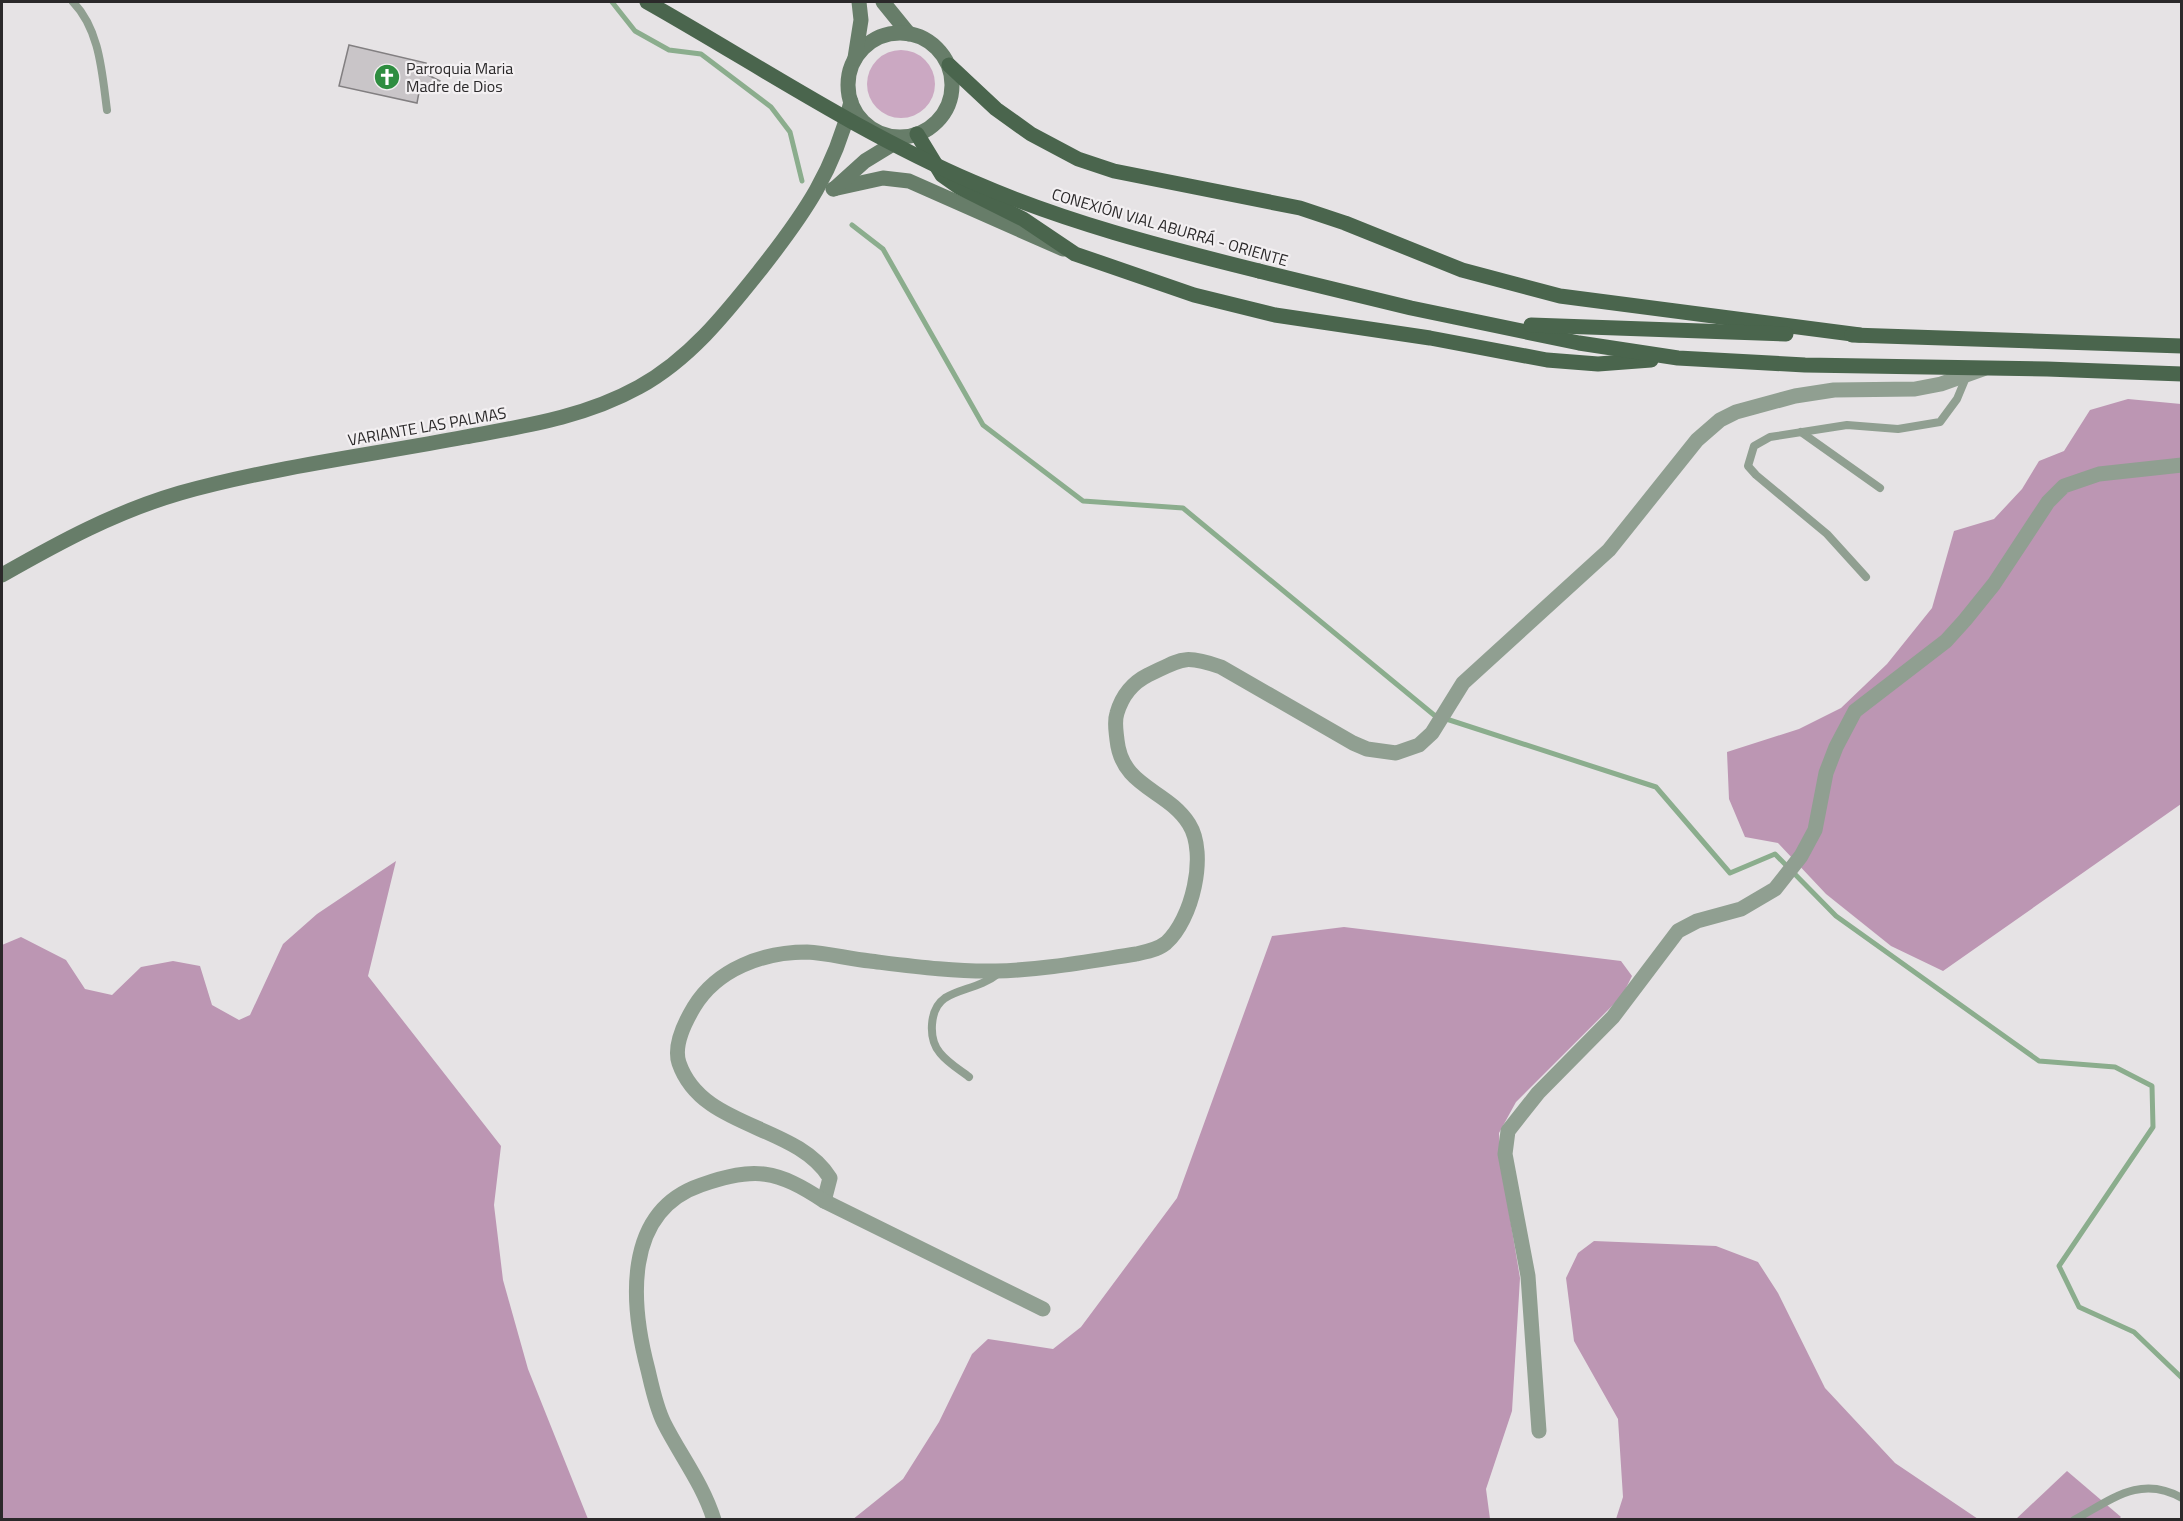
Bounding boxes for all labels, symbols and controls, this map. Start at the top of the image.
place label: Parroquia Maria Madre de Dios [406,56,513,98]
church icon: Parroquia Maria Madre de Dios [372,62,402,92]
street label: CONEXIÓN VIAL ABURRÁ - ORIENTE [1049,182,1291,272]
street label: VARIANTE LAS PALMAS [346,400,508,452]

